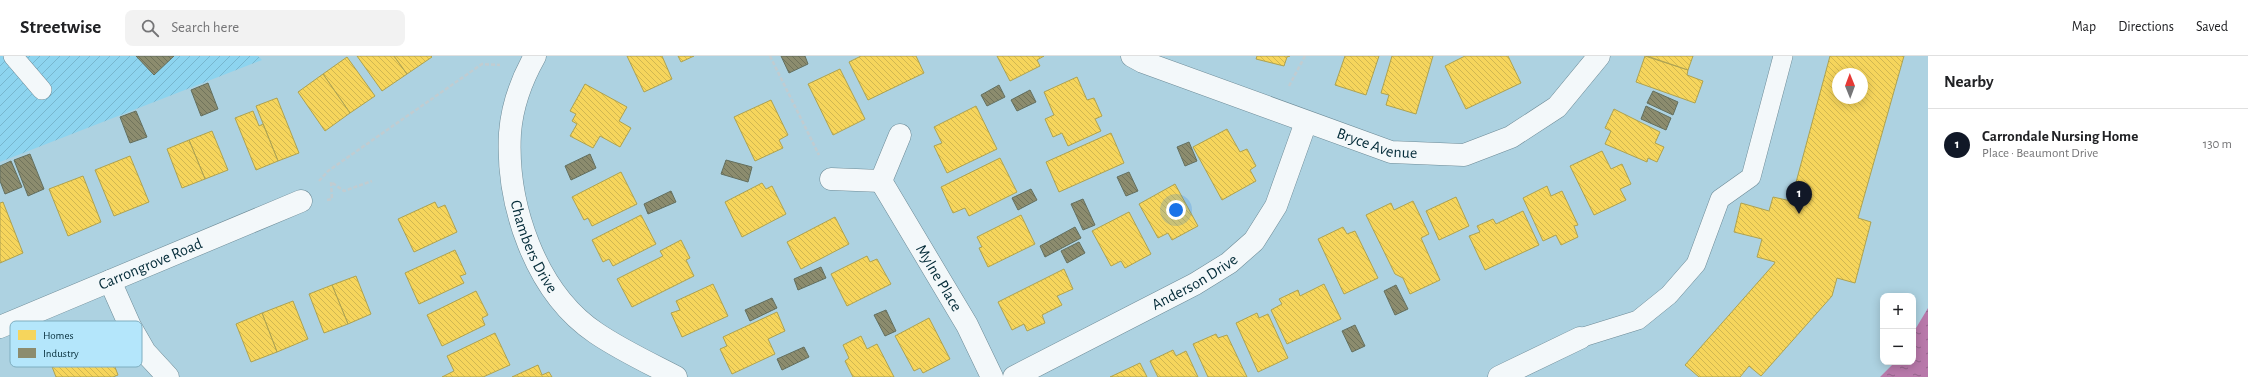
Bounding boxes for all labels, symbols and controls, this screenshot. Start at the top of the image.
search box [125,10,405,46]
icon: search [139,17,161,39]
text: Streetwise [20,18,101,37]
text: Search here [171,20,239,35]
text: Map [2072,20,2096,34]
text: Directions [2118,20,2174,34]
text: Saved [2196,20,2228,34]
north arrow [1832,68,1868,104]
text: Nearby [1944,73,1994,90]
street label: Bryce Avenue [1335,125,1418,161]
text: Carrondale Nursing Home [1982,129,2138,144]
text: 1 [1955,138,1959,151]
text: 130 m [2203,138,2232,151]
text: Place · Beaumont Drive [1982,147,2098,160]
pin: 1 [1786,181,1812,214]
street label: Chambers Drive [508,199,561,296]
your location [1166,200,1186,220]
street label: Carrongrove Road [96,235,205,293]
street label: Mylne Place [913,242,965,314]
street label: Anderson Drive [1149,251,1241,313]
map controls [1880,293,1916,365]
button: + [1880,293,1916,329]
legend [10,321,142,367]
button: − [1880,329,1916,365]
text: Homes [43,330,74,341]
text: Industry [43,348,79,359]

